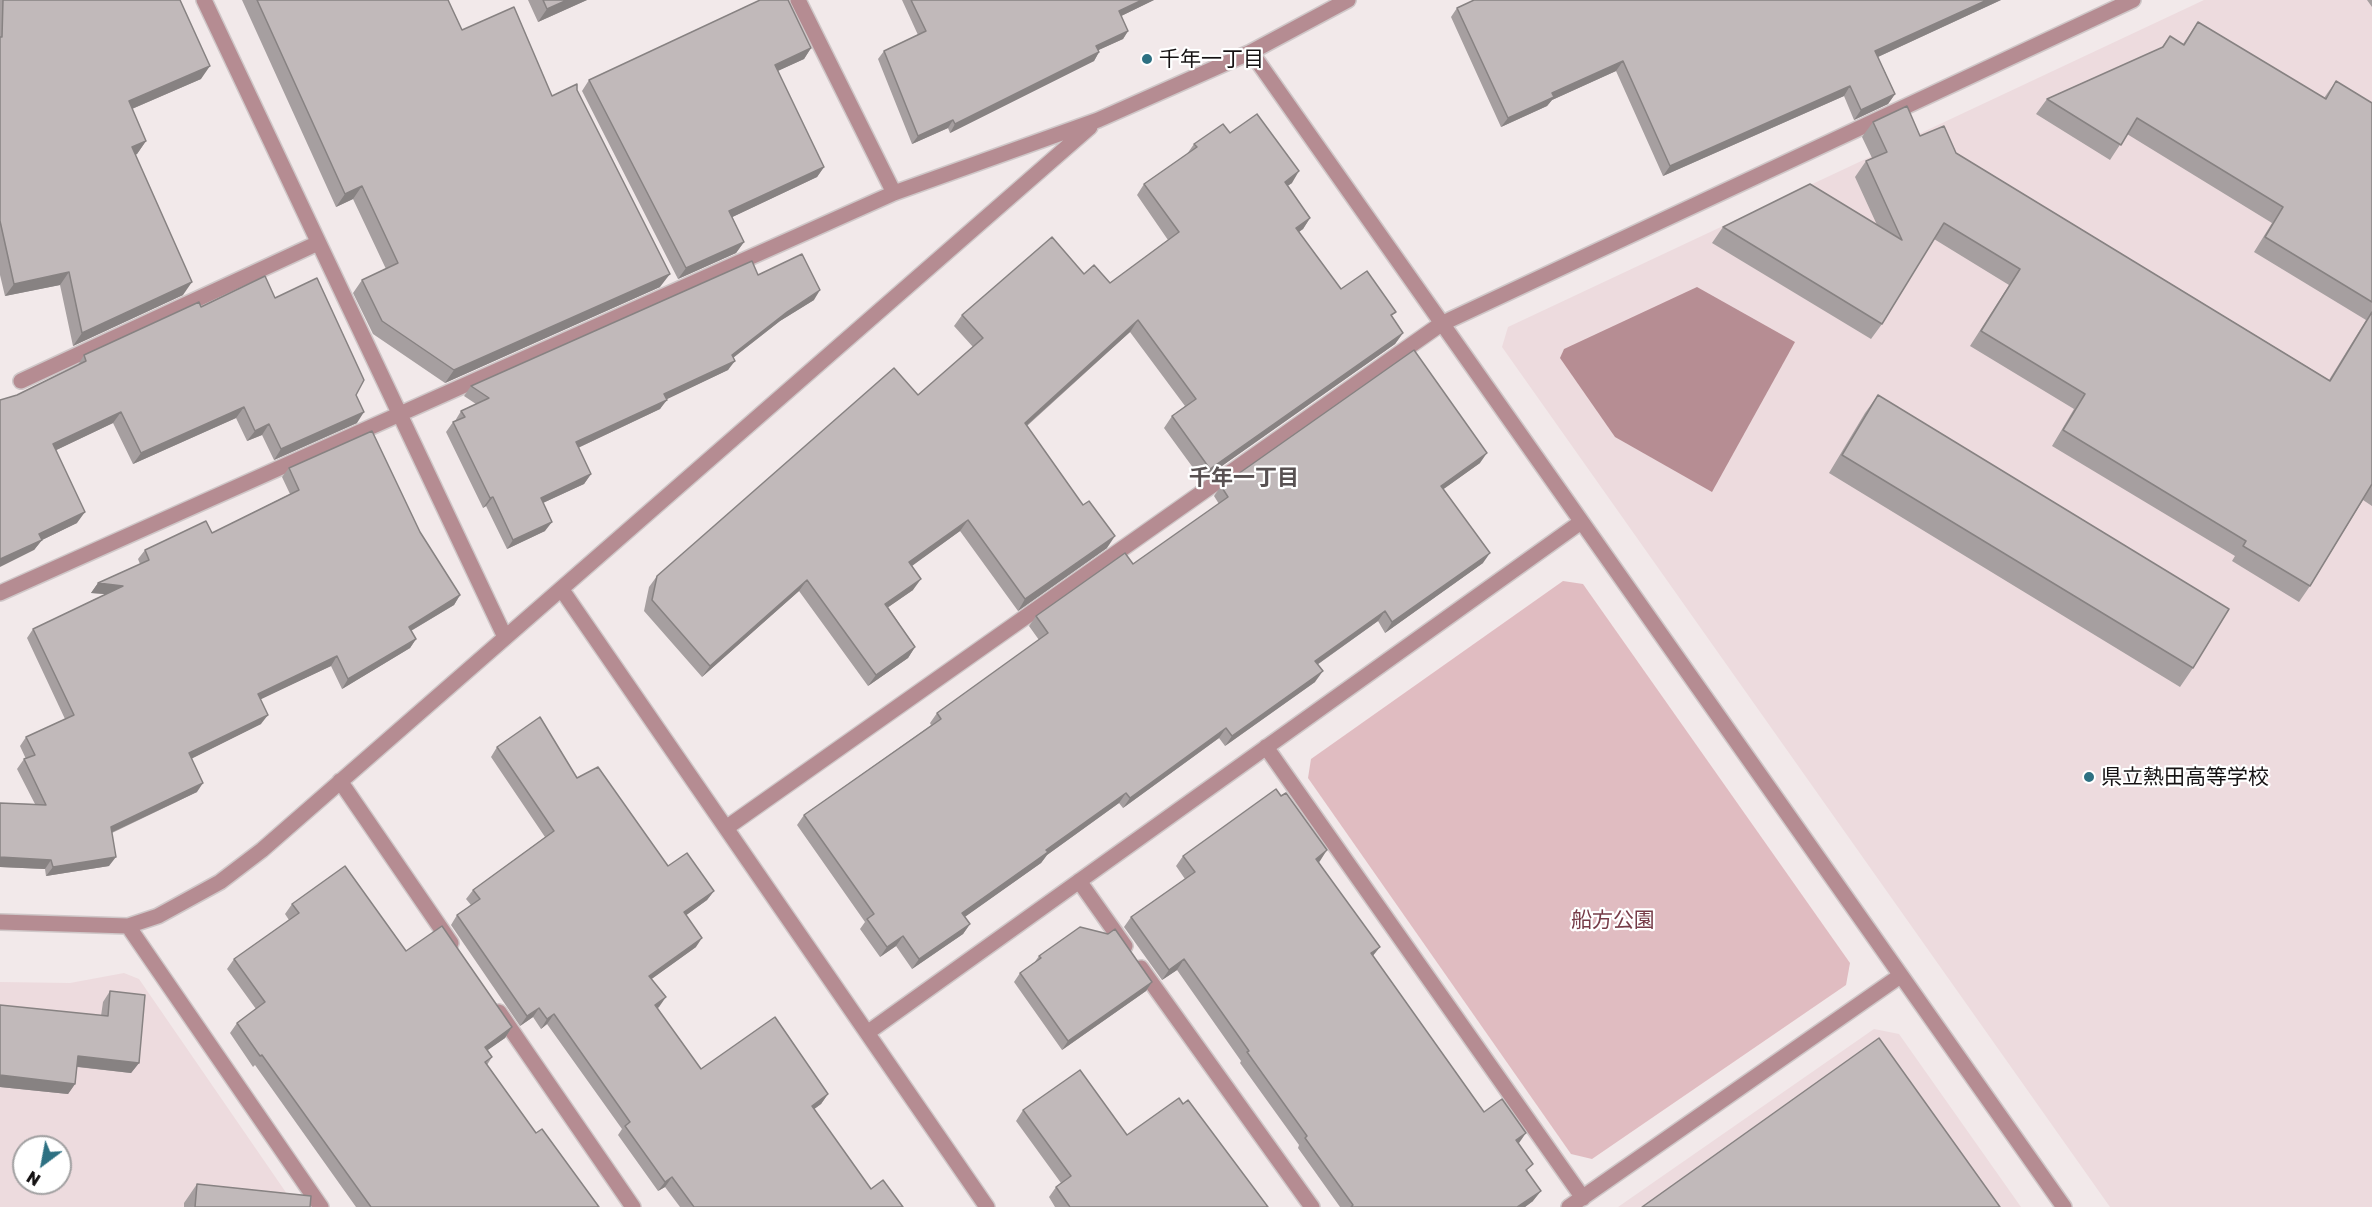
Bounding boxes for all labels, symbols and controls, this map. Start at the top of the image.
place label: 千年一丁目 [1159,46,1264,72]
marker: 千年一丁目 [1140,52,1154,66]
district label: 千年一丁目 [1189,465,1299,491]
place label: 県立熱田高等学校 [2101,764,2269,790]
marker: 県立熱田高等学校 [2082,770,2096,784]
park label: 船方公園 [1571,907,1655,933]
north arrow [12,1135,72,1195]
text: N [23,1167,44,1190]

